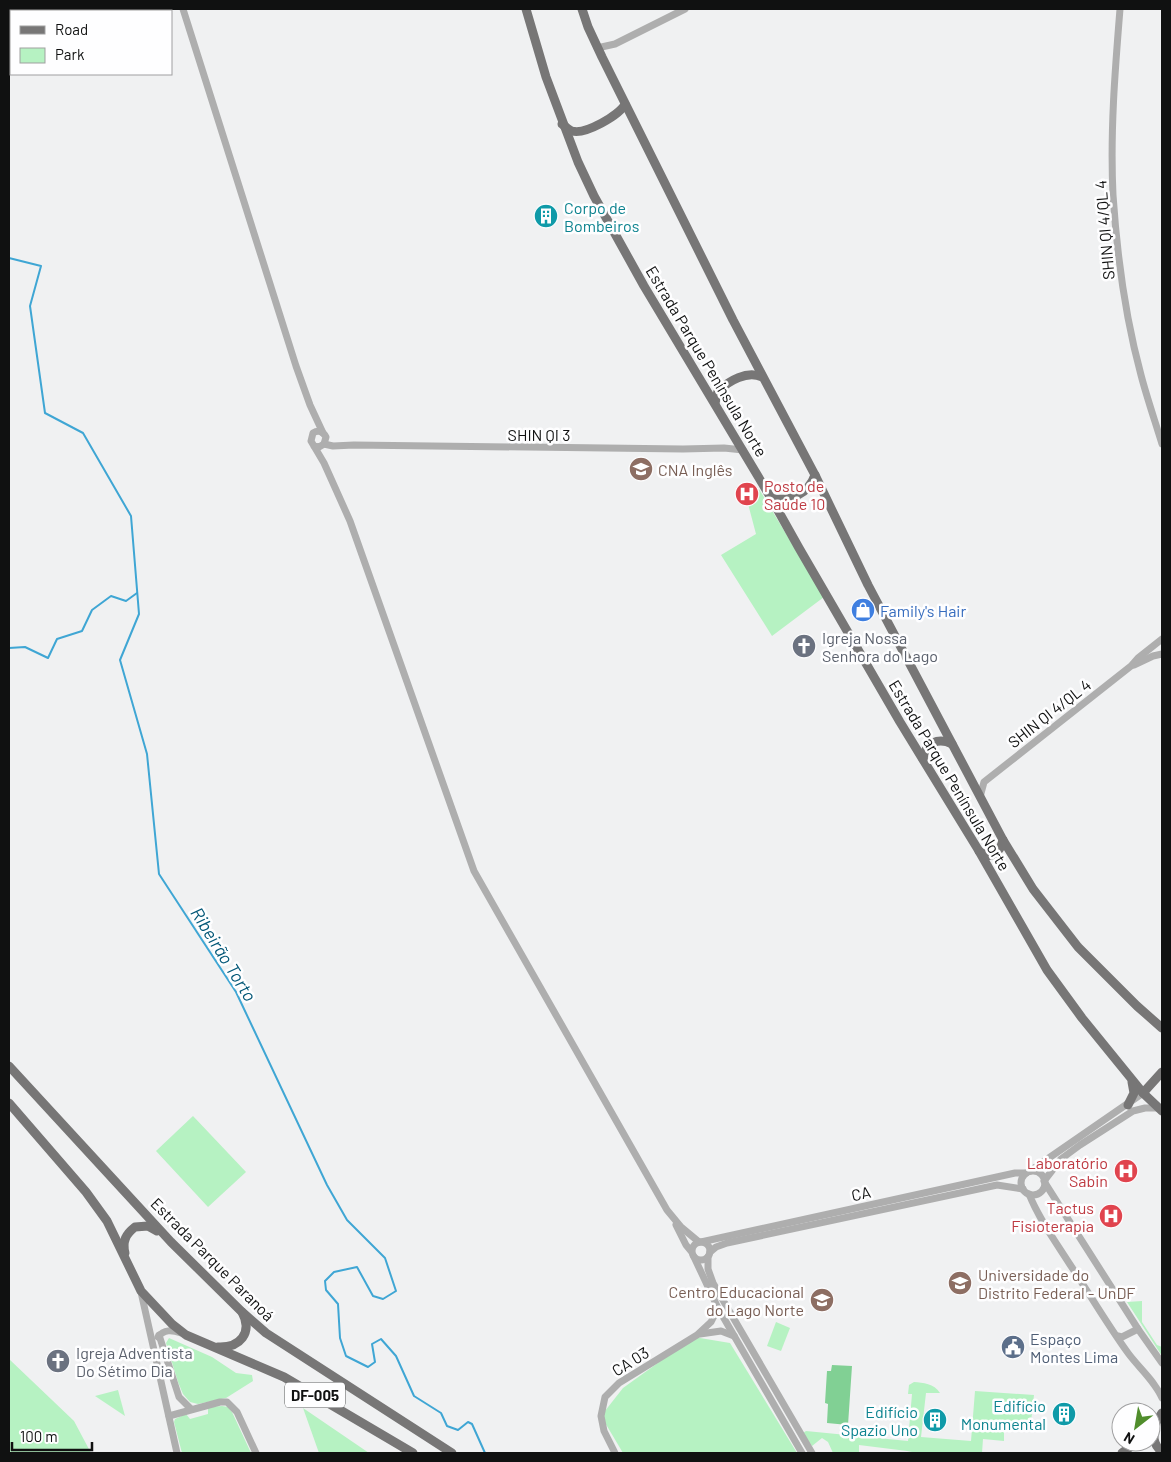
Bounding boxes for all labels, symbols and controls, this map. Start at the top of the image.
legend [10,10,172,75]
text: Road [55,20,88,38]
text: Park [55,45,85,63]
street label: SHIN QI 4/QL 4 [1090,179,1118,281]
place label: Corpo de Bombeiros [564,198,639,235]
building icon: Corpo de Bombeiros [533,203,559,229]
street label: Estrada Parque Península Norte [642,262,772,460]
street label: SHIN QI 3 [508,425,570,444]
school or university icon: CNA Inglês [628,456,654,482]
place label: CNA Inglês [658,460,733,479]
place label: Posto de Saúde 10 [764,476,825,513]
hospital icon: Posto de Saúde 10 [734,481,760,507]
shop icon: Family's Hair [850,597,876,623]
place label: Family's Hair [880,601,966,620]
place label: Igreja Nossa Senhora do Lago [822,628,938,665]
church icon: Igreja Nossa Senhora do Lago [791,633,817,659]
street label: SHIN QI 4/QL 4 [1004,675,1094,751]
street label: Estrada Parque Península Norte [885,676,1015,874]
water label: Ribeirão Torto [186,903,262,1005]
place label: Laboratório Sabin [1027,1153,1108,1190]
hospital icon: Laboratório Sabin [1113,1158,1139,1184]
street label: CA [850,1182,873,1204]
street label: Estrada Parque Paranoá [147,1193,279,1325]
place label: Tactus Fisioterapia [1011,1198,1094,1235]
hospital icon: Tactus Fisioterapia [1098,1203,1124,1229]
place label: Universidade do Distrito Federal - UnDF [978,1265,1135,1302]
school or university icon: Universidade do Distrito Federal - UnDF [947,1270,973,1296]
place label: Centro Educacional do Lago Norte [669,1282,804,1319]
school or university icon: Centro Educacional do Lago Norte [809,1287,835,1313]
place label: Espaço Montes Lima [1030,1329,1118,1366]
public building icon: Espaço Montes Lima [1000,1334,1026,1360]
street label: CA 03 [608,1342,652,1380]
place label: Igreja Adventista Do Sétimo Dia [76,1343,193,1380]
church icon: Igreja Adventista Do Sétimo Dia [45,1348,71,1374]
road number: DF-005 [285,1382,345,1408]
place label: Edifício Monumental [961,1396,1046,1433]
building icon: Edifício Monumental [1051,1401,1077,1427]
place label: Edifício Spazio Uno [841,1402,918,1439]
north arrow [1111,1402,1161,1452]
building icon: Edifício Spazio Uno [922,1407,948,1433]
scale bar [12,1420,92,1452]
text: 100 m [20,1427,58,1445]
text: N [1121,1429,1137,1448]

